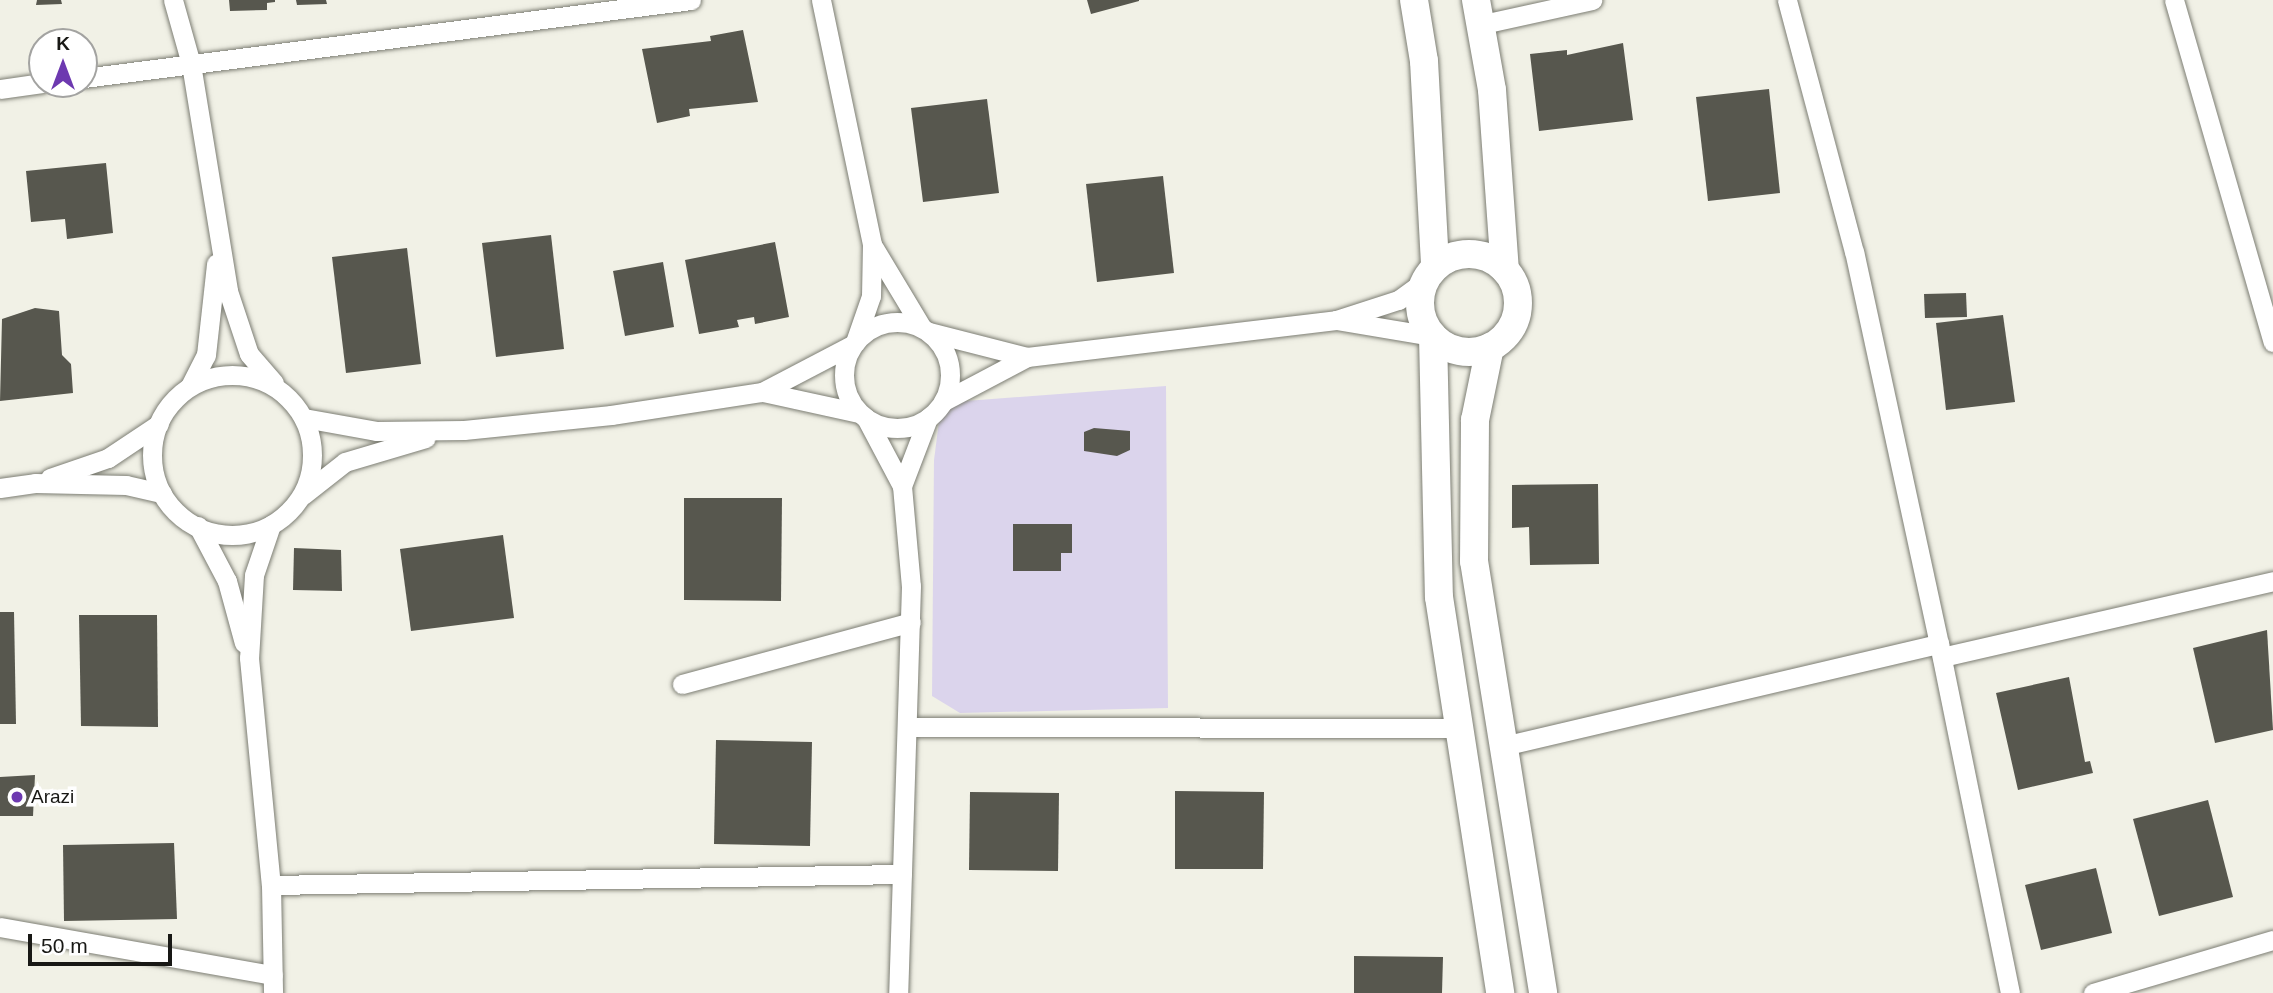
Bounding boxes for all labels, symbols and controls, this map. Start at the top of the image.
north arrow [28,28,98,98]
text: K [56,33,70,54]
place label: Arazi [31,786,74,808]
marker: Arazi [9,789,25,805]
scale bar [32,920,175,964]
text: 50 m [41,934,88,957]

